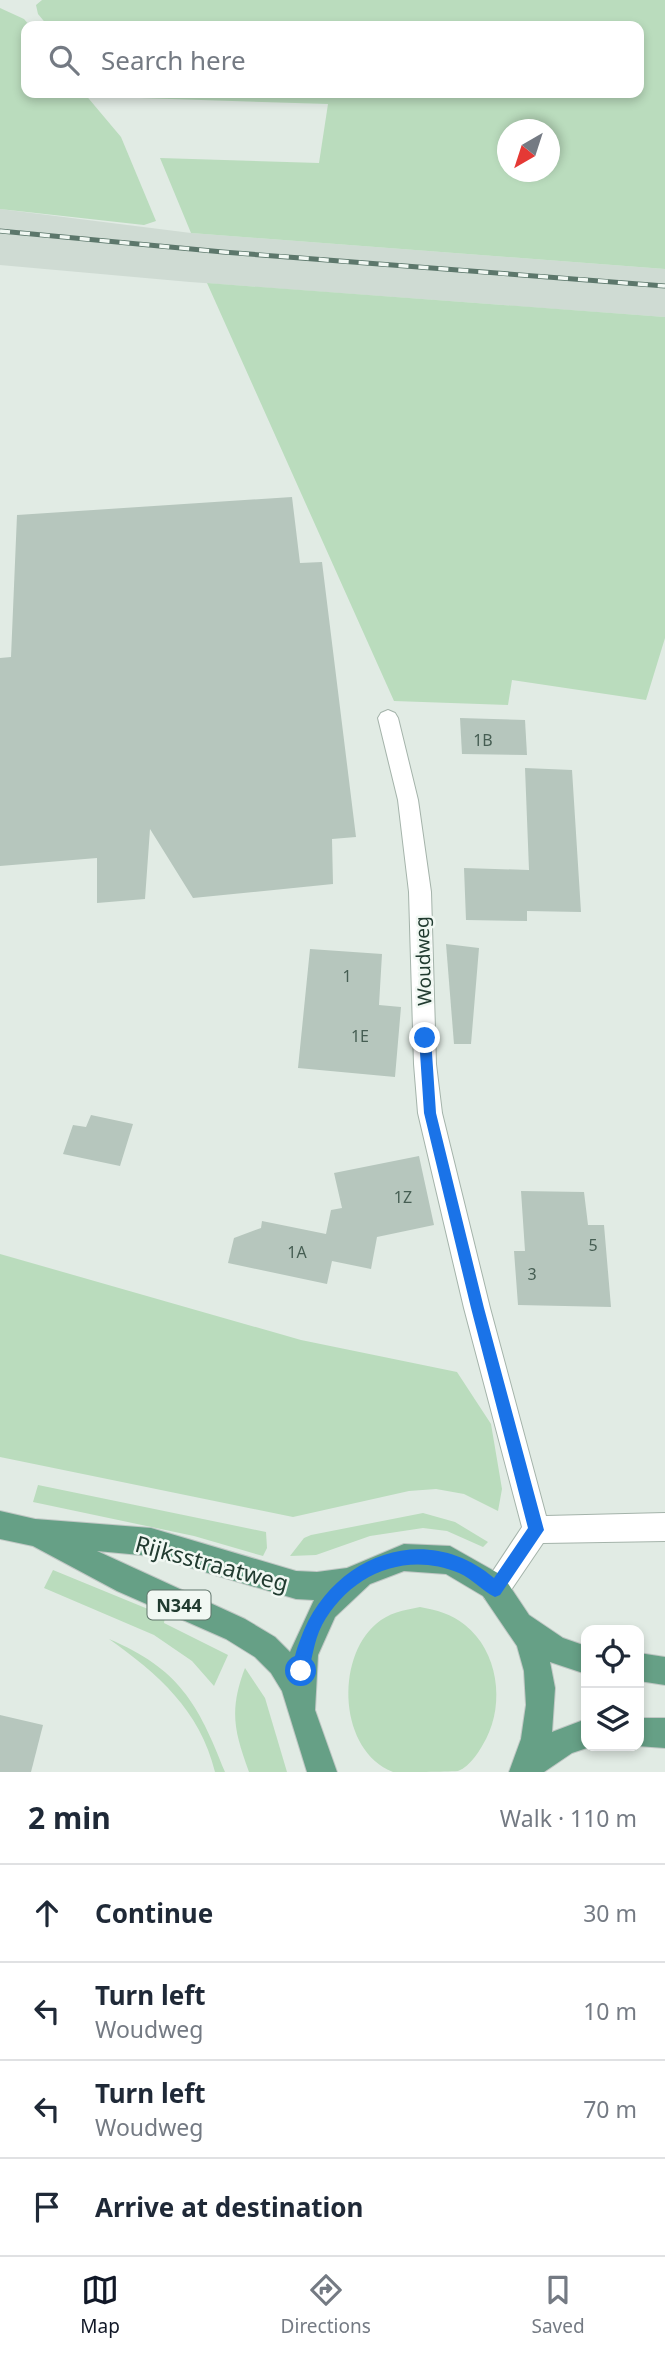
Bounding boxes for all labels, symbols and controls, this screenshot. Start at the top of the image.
search box [21,21,644,98]
icon: search [45,41,83,79]
text: Search here [101,42,246,78]
north arrow [497,119,560,182]
house number: 1B [473,729,493,751]
street label: Woudweg [408,916,438,1006]
house number: 1 [342,965,352,987]
route end [409,1022,440,1053]
house number: 1E [351,1025,369,1047]
house number: 1Z [394,1186,412,1208]
house number: 5 [588,1234,598,1256]
house number: 1A [287,1241,307,1263]
house number: 3 [527,1263,537,1285]
street label: Rijksstraatweg [132,1527,292,1599]
road number: N344 [148,1590,210,1620]
map controls [581,1625,644,1751]
button: locate [581,1625,644,1688]
route start [285,1655,316,1686]
button: layers [581,1688,644,1751]
text: 2 min [28,1797,111,1838]
text: Walk · 110 m [500,1802,637,1834]
icon: ahead [28,1894,66,1932]
text: Continue [95,1895,213,1931]
text: 30 m [583,1897,637,1929]
text: Turn left [95,1977,206,2013]
icon: left [28,1992,66,2030]
text: 10 m [583,1995,637,2027]
text: Woudweg [95,2013,203,2045]
text: Turn left [95,2075,206,2111]
icon: left [28,2090,66,2128]
text: 70 m [583,2093,637,2125]
text: Woudweg [95,2111,203,2143]
icon: arrive [28,2188,66,2226]
text: Arrive at destination [95,2189,364,2225]
tab: Map [80,2271,120,2339]
tab: Directions [281,2271,371,2339]
tab: Saved [531,2271,585,2339]

